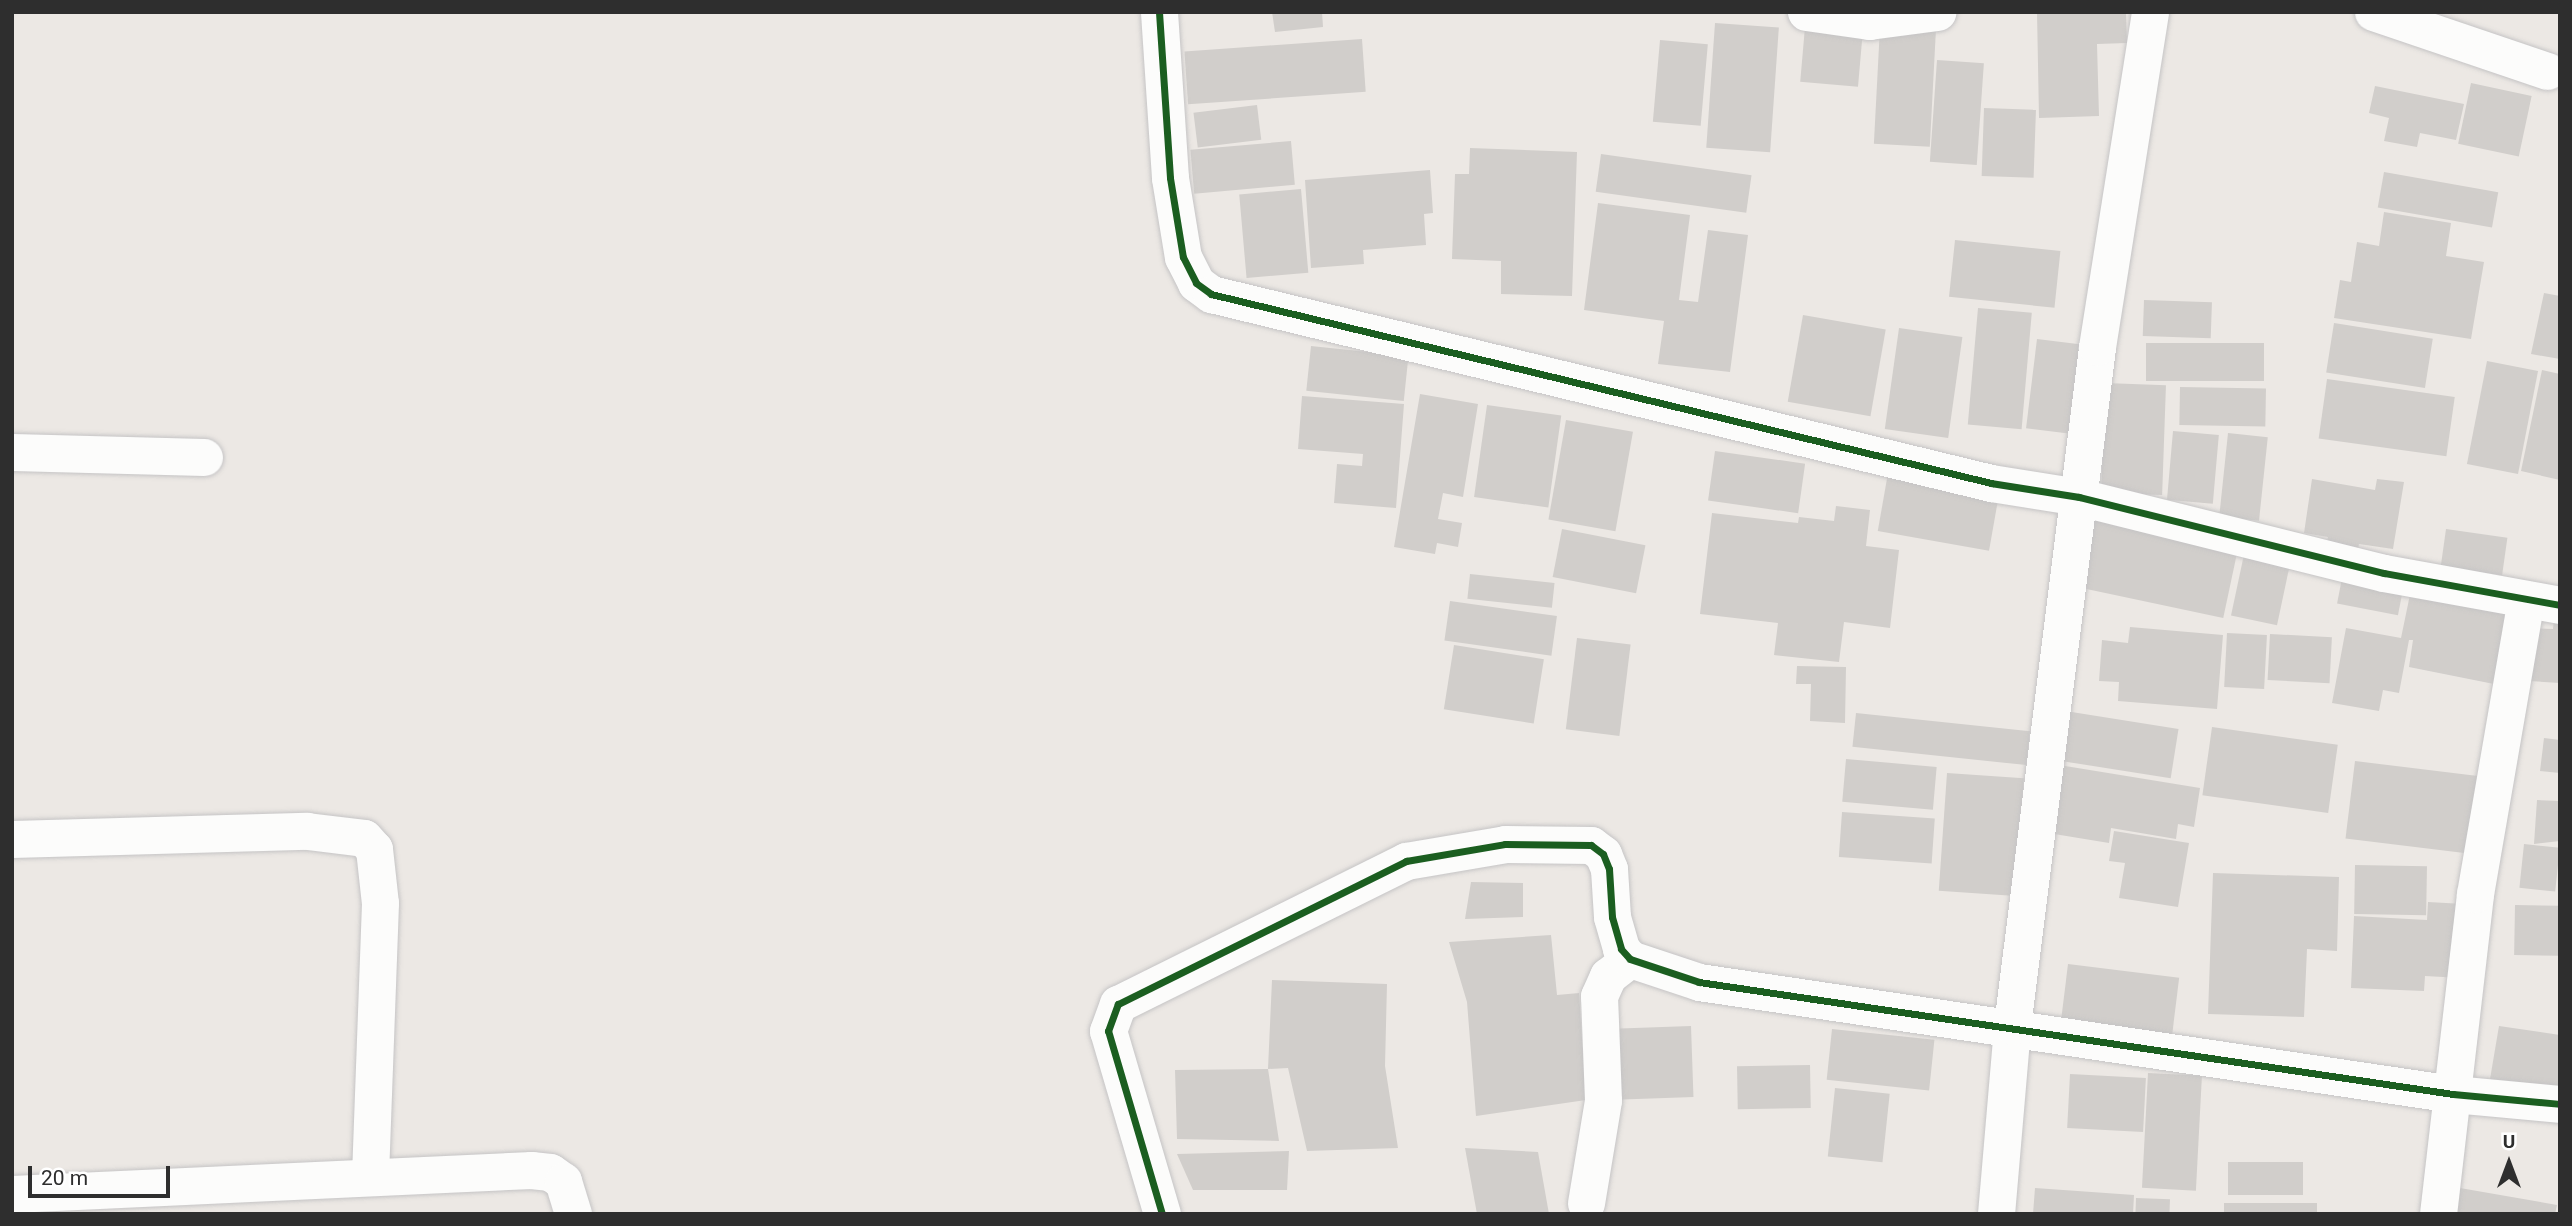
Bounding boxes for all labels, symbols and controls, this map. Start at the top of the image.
north arrow [2474,1128,2544,1198]
text: U [2503,1130,2515,1153]
scale bar [32,1152,173,1196]
text: 20 m [41,1166,88,1190]

